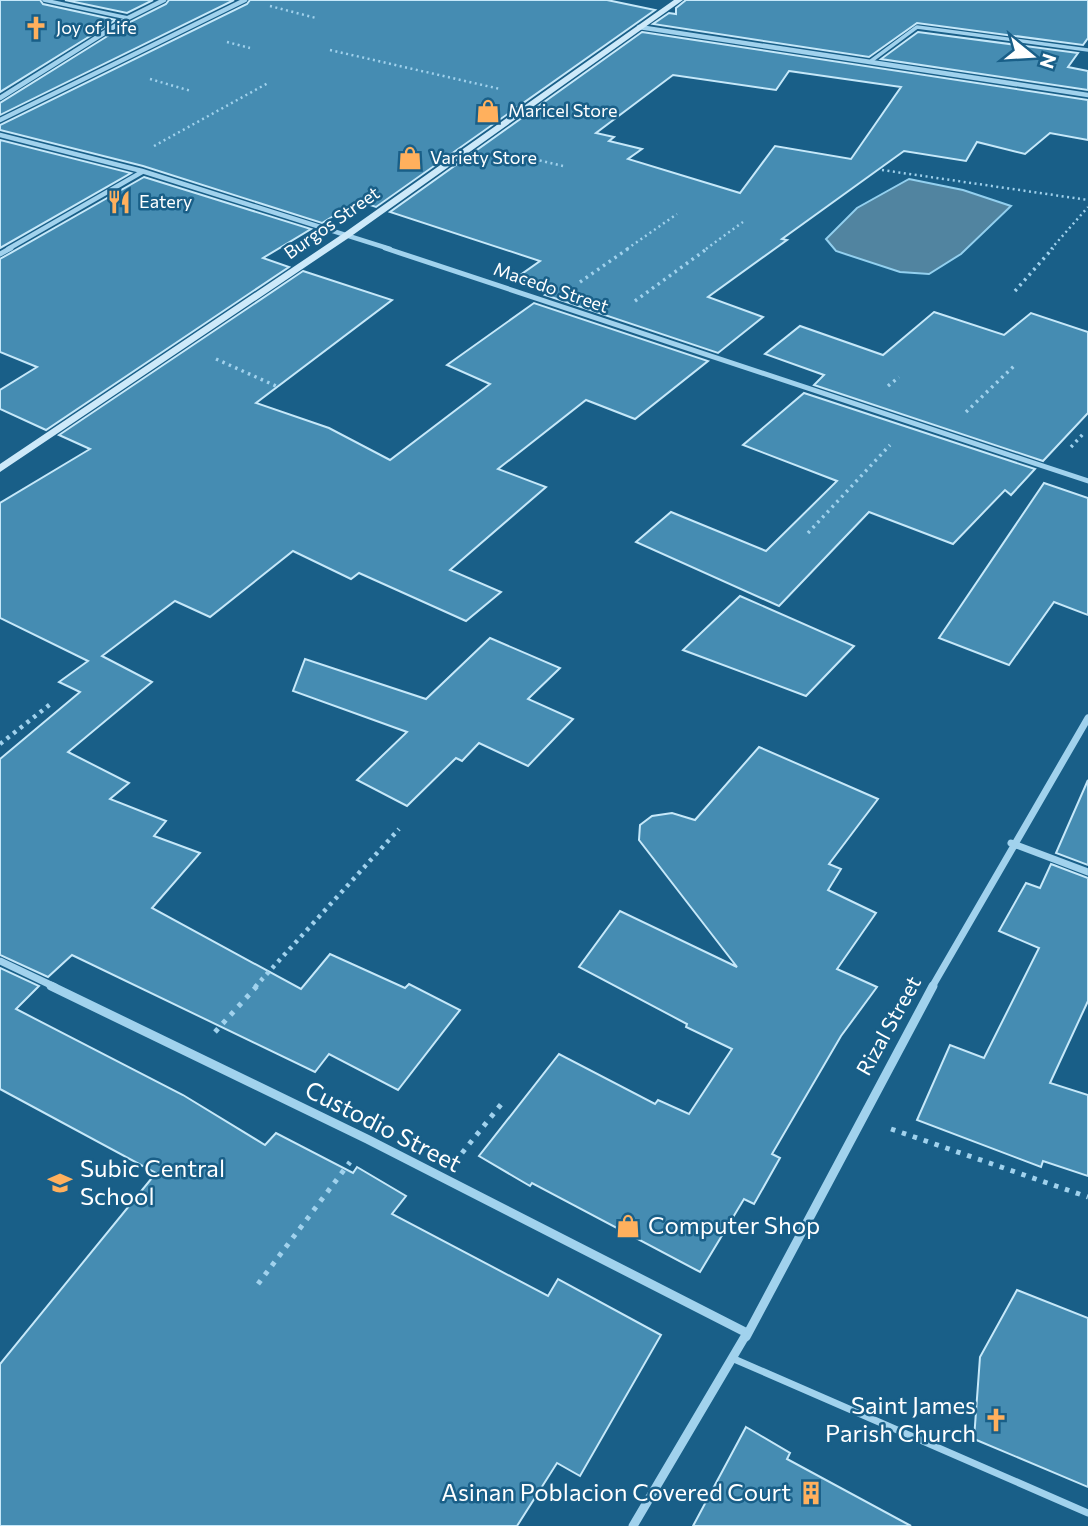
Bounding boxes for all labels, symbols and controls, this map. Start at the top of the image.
church icon: Joy of Life [22,14,50,42]
place label: Joy of Life [56,16,137,38]
north arrow [997,21,1067,91]
text: N [1036,51,1062,72]
shop icon: Maricel Store [474,97,502,125]
place label: Maricel Store [508,99,617,121]
shop icon: Variety Store [396,144,424,172]
place label: Variety Store [430,146,537,168]
street label: Burgos Street [279,181,383,263]
restaurant icon: Eatery [105,188,133,216]
place label: Eatery [139,190,192,212]
street label: Macedo Street [491,257,612,317]
street label: Rizal Street [850,971,925,1079]
street label: Custodio Street [301,1074,467,1178]
place label: Subic Central School [80,1153,225,1210]
school or university icon: Subic Central School [46,1169,74,1197]
place label: Computer Shop [648,1210,820,1239]
shop icon: Computer Shop [614,1212,642,1240]
place label: Saint James Parish Church [825,1390,976,1447]
church icon: Saint James Parish Church [982,1406,1010,1434]
place label: Asinan Poblacion Covered Court [441,1477,791,1506]
building icon: Asinan Poblacion Covered Court [797,1479,825,1507]

